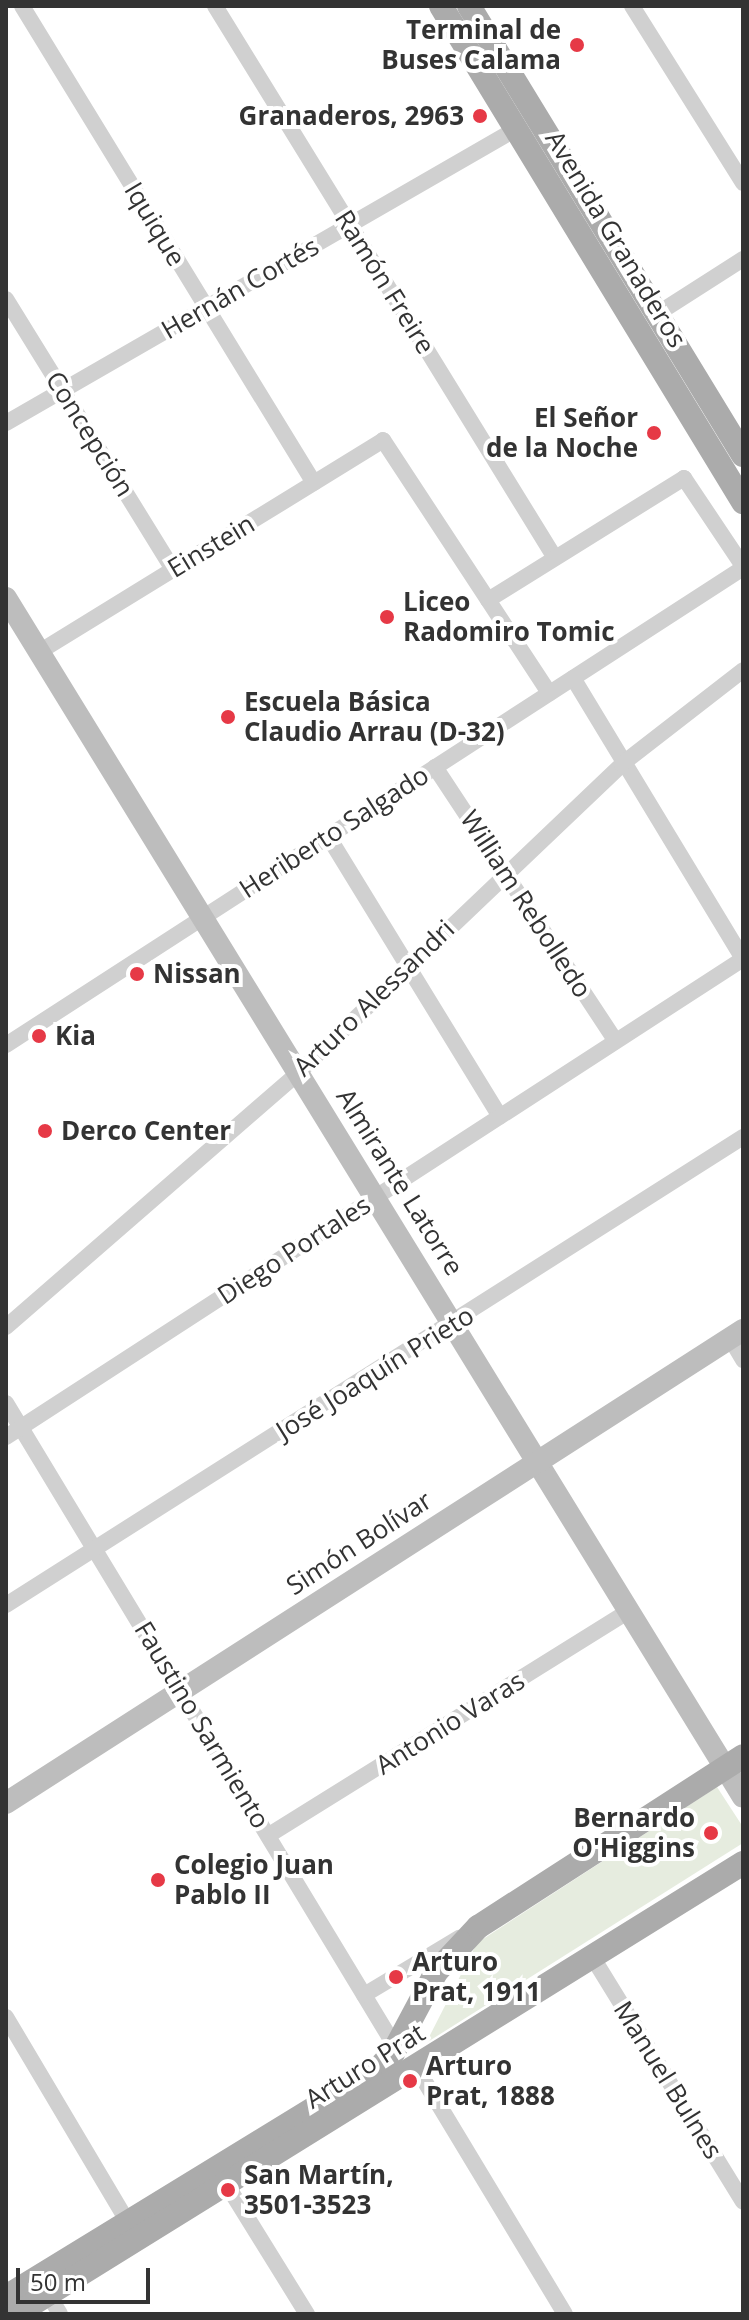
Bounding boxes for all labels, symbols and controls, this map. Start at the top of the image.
place label: Terminal de Buses Calama [381,14,561,76]
marker: Terminal de Buses Calama [568,36,586,54]
place label: Granaderos, 2963 [239,100,464,132]
marker: Granaderos, 2963 [471,107,489,125]
street label: Avenida Granaderos [539,125,693,353]
street label: Iquique [118,176,192,272]
street label: Ramón Freire [328,204,442,360]
street label: Hernán Cortés [156,230,324,346]
street label: Concepción [39,366,141,502]
place label: El Señor de la Noche [486,402,638,464]
marker: El Señor de la Noche [645,424,663,442]
street label: Einstein [162,508,260,584]
place label: Liceo Radomiro Tomic [403,586,615,648]
marker: Liceo Radomiro Tomic [378,608,396,626]
place label: Escuela Básica Claudio Arrau (D-32) [244,686,505,748]
marker: Escuela Básica Claudio Arrau (D-32) [219,708,237,726]
street label: Heriberto Salgado [234,759,434,905]
street label: William Rebolledo [454,805,598,1003]
street label: Arturo Alessandri [287,913,461,1083]
place label: Nissan [153,958,241,990]
marker: Nissan [128,965,146,983]
place label: Kia [55,1020,96,1052]
marker: Kia [30,1027,48,1045]
street label: Almirante Latorre [330,1083,470,1281]
place label: Derco Center [61,1115,231,1147]
marker: Derco Center [36,1122,54,1140]
street label: Diego Portales [212,1189,376,1311]
street label: José Joaquín Prieto [271,1300,479,1446]
street label: Simón Bolívar [281,1484,437,1602]
street label: Faustino Sarmiento [128,1616,276,1834]
street label: Antonio Varas [370,1665,530,1781]
place label: Bernardo O'Higgins [572,1802,695,1864]
marker: Bernardo O'Higgins [702,1824,720,1842]
place label: Colegio Juan Pablo II [174,1849,334,1910]
marker: Colegio Juan Pablo II [149,1871,167,1889]
place label: Arturo Prat, 1911 [412,1946,541,2008]
marker: Arturo Prat, 1911 [387,1968,405,1986]
street label: Manuel Bulnes [607,1995,729,2165]
street label: Arturo Prat [299,2017,431,2115]
place label: Arturo Prat, 1888 [426,2050,555,2112]
marker: Arturo Prat, 1888 [401,2072,419,2090]
place label: San Martín, 3501-3523 [244,2159,394,2220]
marker: San Martín, 3501-3523 [219,2181,237,2199]
scale bar [20,2252,154,2302]
text: 50 m [30,2265,86,2298]

